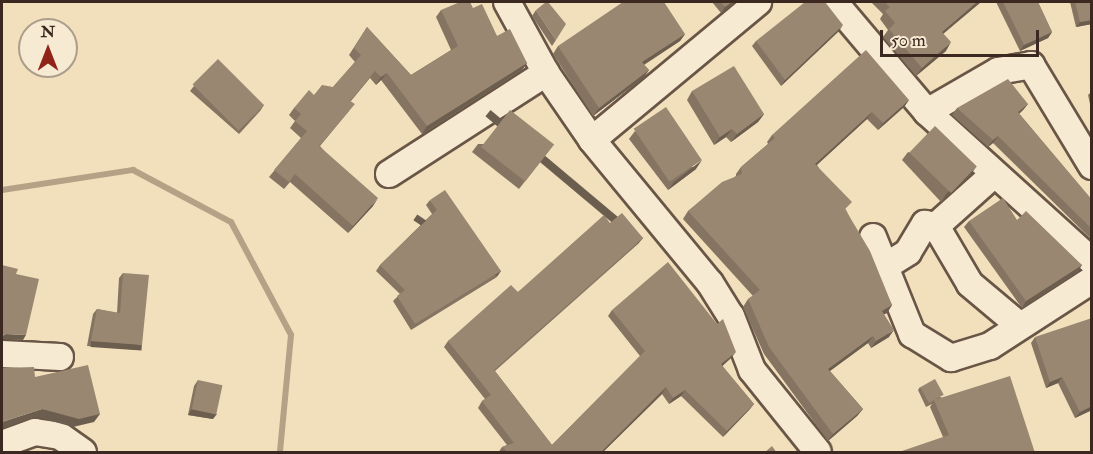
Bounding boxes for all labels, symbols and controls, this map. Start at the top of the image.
north arrow [18,18,78,78]
scale bar [883,18,1042,56]
text: N [41,22,55,42]
text: 50 m [891,29,926,52]

